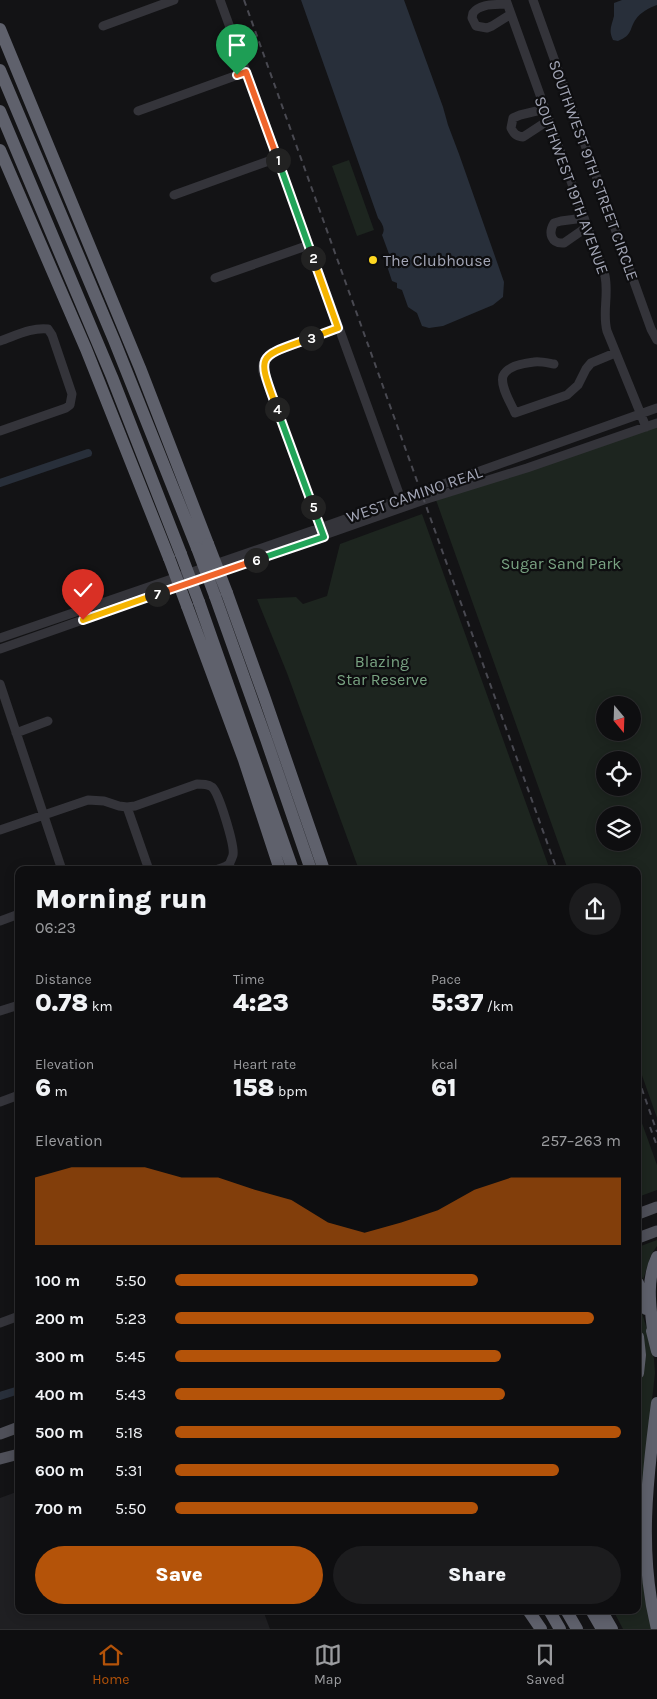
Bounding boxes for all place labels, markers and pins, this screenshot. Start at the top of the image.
pin [216,24,258,75]
pin: 1 [266,148,290,172]
pin: 2 [300,246,326,270]
place label: The Clubhouse [383,251,491,270]
marker: The Clubhouse [367,254,379,266]
pin: 3 [298,326,324,350]
pin: 4 [264,396,290,422]
pin: 5 [300,494,326,520]
pin: 6 [244,548,268,572]
pin [62,569,104,620]
pin: 7 [144,582,170,606]

